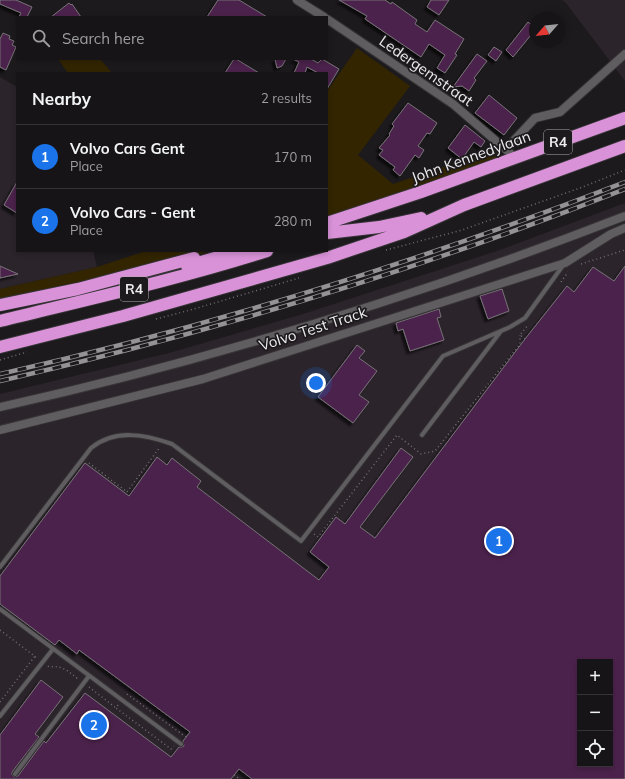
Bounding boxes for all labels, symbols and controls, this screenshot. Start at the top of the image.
north arrow [529,12,565,48]
search box [16,16,328,60]
icon: search [30,27,52,49]
text: Search here [62,29,144,48]
street label: Ledergemstraat [376,31,477,110]
text: Nearby [32,88,91,109]
text: 2 results [261,90,312,106]
street label: John Kennedylaan [409,126,533,187]
road number: R4 [544,130,572,154]
text: Volvo Cars Gent [70,139,184,158]
text: 1 [41,149,49,165]
text: 170 m [274,149,312,165]
text: Place [70,158,103,174]
text: Volvo Cars - Gent [70,203,195,222]
text: 2 [41,213,49,229]
text: 280 m [274,213,312,229]
text: Place [70,222,103,238]
road number: R4 [120,277,148,301]
street label: Volvo Test Track [257,302,369,355]
your location [306,373,326,393]
pin: 1 [486,526,512,556]
map controls [577,659,613,767]
button: + [577,659,613,695]
button: − [577,695,613,731]
pin: 2 [81,710,107,740]
button: locate [577,731,613,767]

